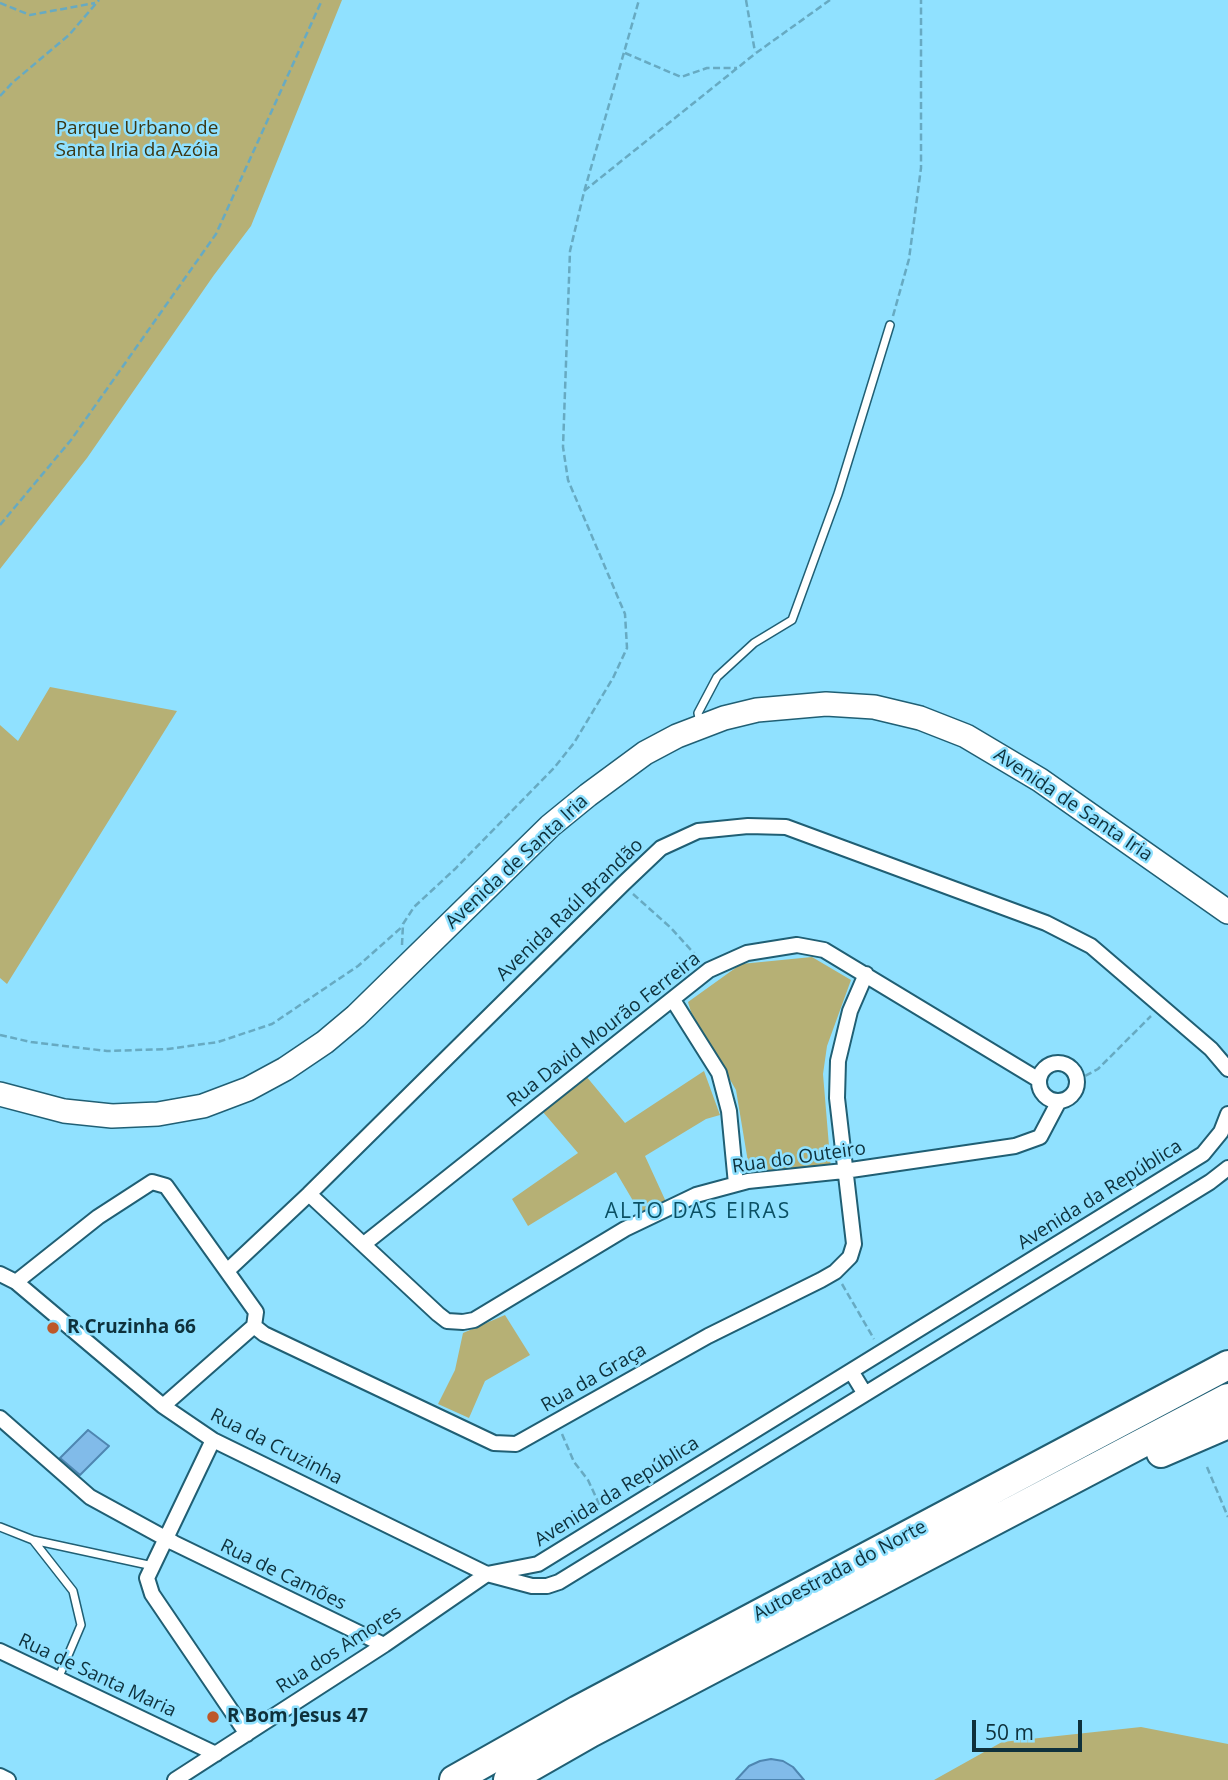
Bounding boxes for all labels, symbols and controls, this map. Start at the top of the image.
park label: Parque Urbano de Santa Iria da Azóia [55,118,219,162]
street label: Avenida de Santa Iria [989,743,1157,867]
street label: Avenida de Santa Iria [441,790,593,934]
street label: Avenida Raúl Brandão [492,834,648,986]
street label: Rua David Mourão Ferreira [503,948,705,1112]
street label: Avenida da República [1014,1135,1186,1255]
street label: Rua do Outeiro [731,1137,867,1179]
district label: ALTO DAS EIRAS [607,1199,789,1225]
place label: R Cruzinha 66 [67,1317,196,1339]
marker: R Cruzinha 66 [45,1320,61,1336]
street label: Rua da Graça [537,1339,651,1417]
street label: Rua da Cruzinha [206,1404,346,1490]
street label: Avenida da República [531,1432,703,1552]
street label: Autoestrada do Norte [750,1516,930,1626]
street label: Rua de Camões [216,1535,350,1615]
street label: Rua dos Amores [272,1601,406,1699]
street label: Rua de Santa Maria [14,1629,180,1723]
place label: R Bom Jesus 47 [227,1706,368,1728]
scale bar [976,1706,1086,1750]
marker: R Bom Jesus 47 [205,1709,221,1725]
text: 50 m [985,1718,1034,1746]

